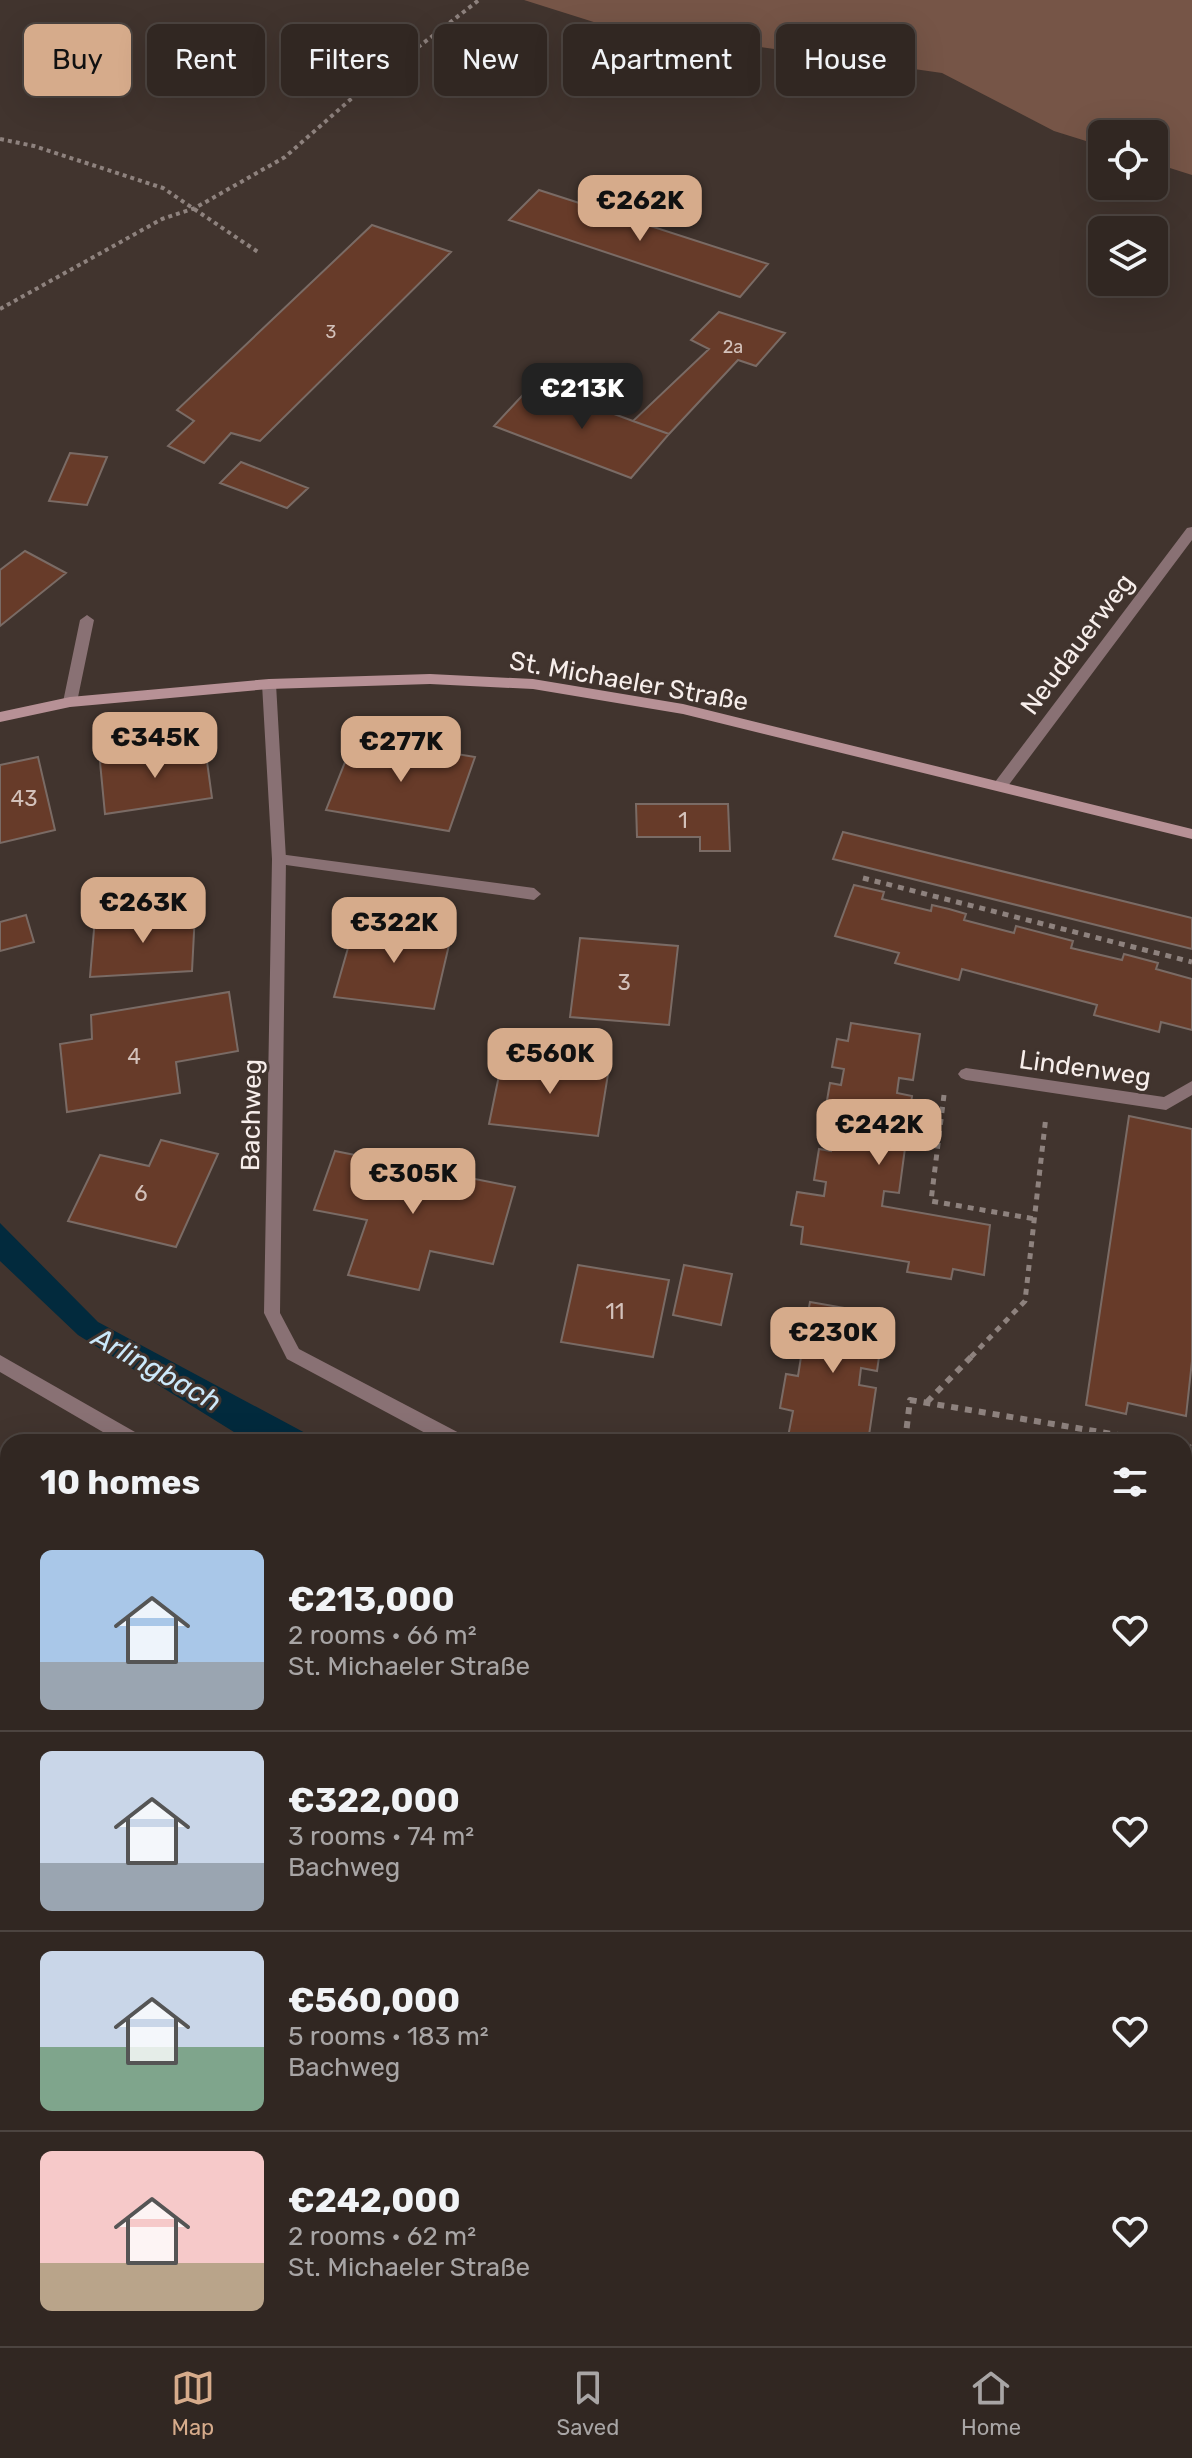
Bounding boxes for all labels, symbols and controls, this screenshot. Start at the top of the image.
chip: Buy [24,24,131,96]
chip: Rent [147,24,265,96]
chip: Filters [281,24,418,96]
chip: New [434,24,547,96]
chip: Apartment [563,24,760,96]
chip: House [776,24,915,96]
map controls [1088,120,1168,296]
button: locate [1088,120,1168,200]
pin: €262K [584,175,696,243]
text: €262K [596,185,684,216]
button: layers [1088,216,1168,296]
house number: 3 [326,321,336,343]
house number: 2a [723,336,743,358]
pin: €213K [526,363,638,431]
text: €213K [540,373,624,404]
street label: Neudauerweg [1014,568,1141,721]
street label: St. Michaeler Straße [507,645,751,718]
pin: €345K [99,712,211,780]
pin: €277K [345,716,457,784]
text: €345K [110,722,200,753]
text: €277K [359,726,443,757]
house number: 43 [11,785,37,812]
house number: 1 [678,807,688,834]
pin: €263K [87,877,199,945]
text: €263K [99,887,187,918]
pin: €322K [338,897,450,965]
text: €322K [350,907,438,938]
house number: 3 [617,969,631,996]
pin: €560K [494,1028,606,1096]
text: €560K [505,1038,595,1069]
house number: 4 [127,1043,141,1070]
street label: Lindenweg [1017,1044,1153,1093]
street label: Bachweg [235,1059,268,1171]
pin: €242K [823,1099,935,1167]
text: €242K [834,1109,924,1140]
pin: €305K [357,1148,469,1216]
text: €305K [368,1158,458,1189]
house number: 6 [134,1180,148,1207]
house number: 11 [606,1298,624,1325]
pin: €230K [777,1307,889,1375]
text: €230K [788,1317,878,1348]
water label: Arlingbach [85,1320,227,1418]
icon: filters [1108,1460,1152,1504]
text: 10 homes [40,1462,200,1503]
text: €213,000 [288,1579,455,1620]
icon: home [104,1582,200,1678]
icon: heart [1108,1608,1152,1652]
text: 2 rooms · 66 m² [288,1620,477,1651]
text: St. Michaeler Straße [288,1651,530,1682]
text: €322,000 [288,1780,460,1821]
icon: home [104,1783,200,1879]
icon: heart [1108,1809,1152,1853]
text: 3 rooms · 74 m² [288,1821,474,1852]
text: Bachweg [288,1852,400,1883]
text: €560,000 [288,1980,460,2021]
icon: home [104,1983,200,2079]
icon: heart [1108,2009,1152,2053]
text: 5 rooms · 183 m² [288,2021,489,2052]
text: Bachweg [288,2052,400,2083]
text: €242,000 [288,2180,461,2221]
icon: home [104,2183,200,2279]
icon: heart [1108,2209,1152,2253]
text: 2 rooms · 62 m² [288,2221,476,2252]
text: St. Michaeler Straße [288,2252,530,2283]
tab: Map [171,2366,215,2441]
tab: Saved [556,2366,619,2441]
tab: Home [961,2366,1021,2441]

